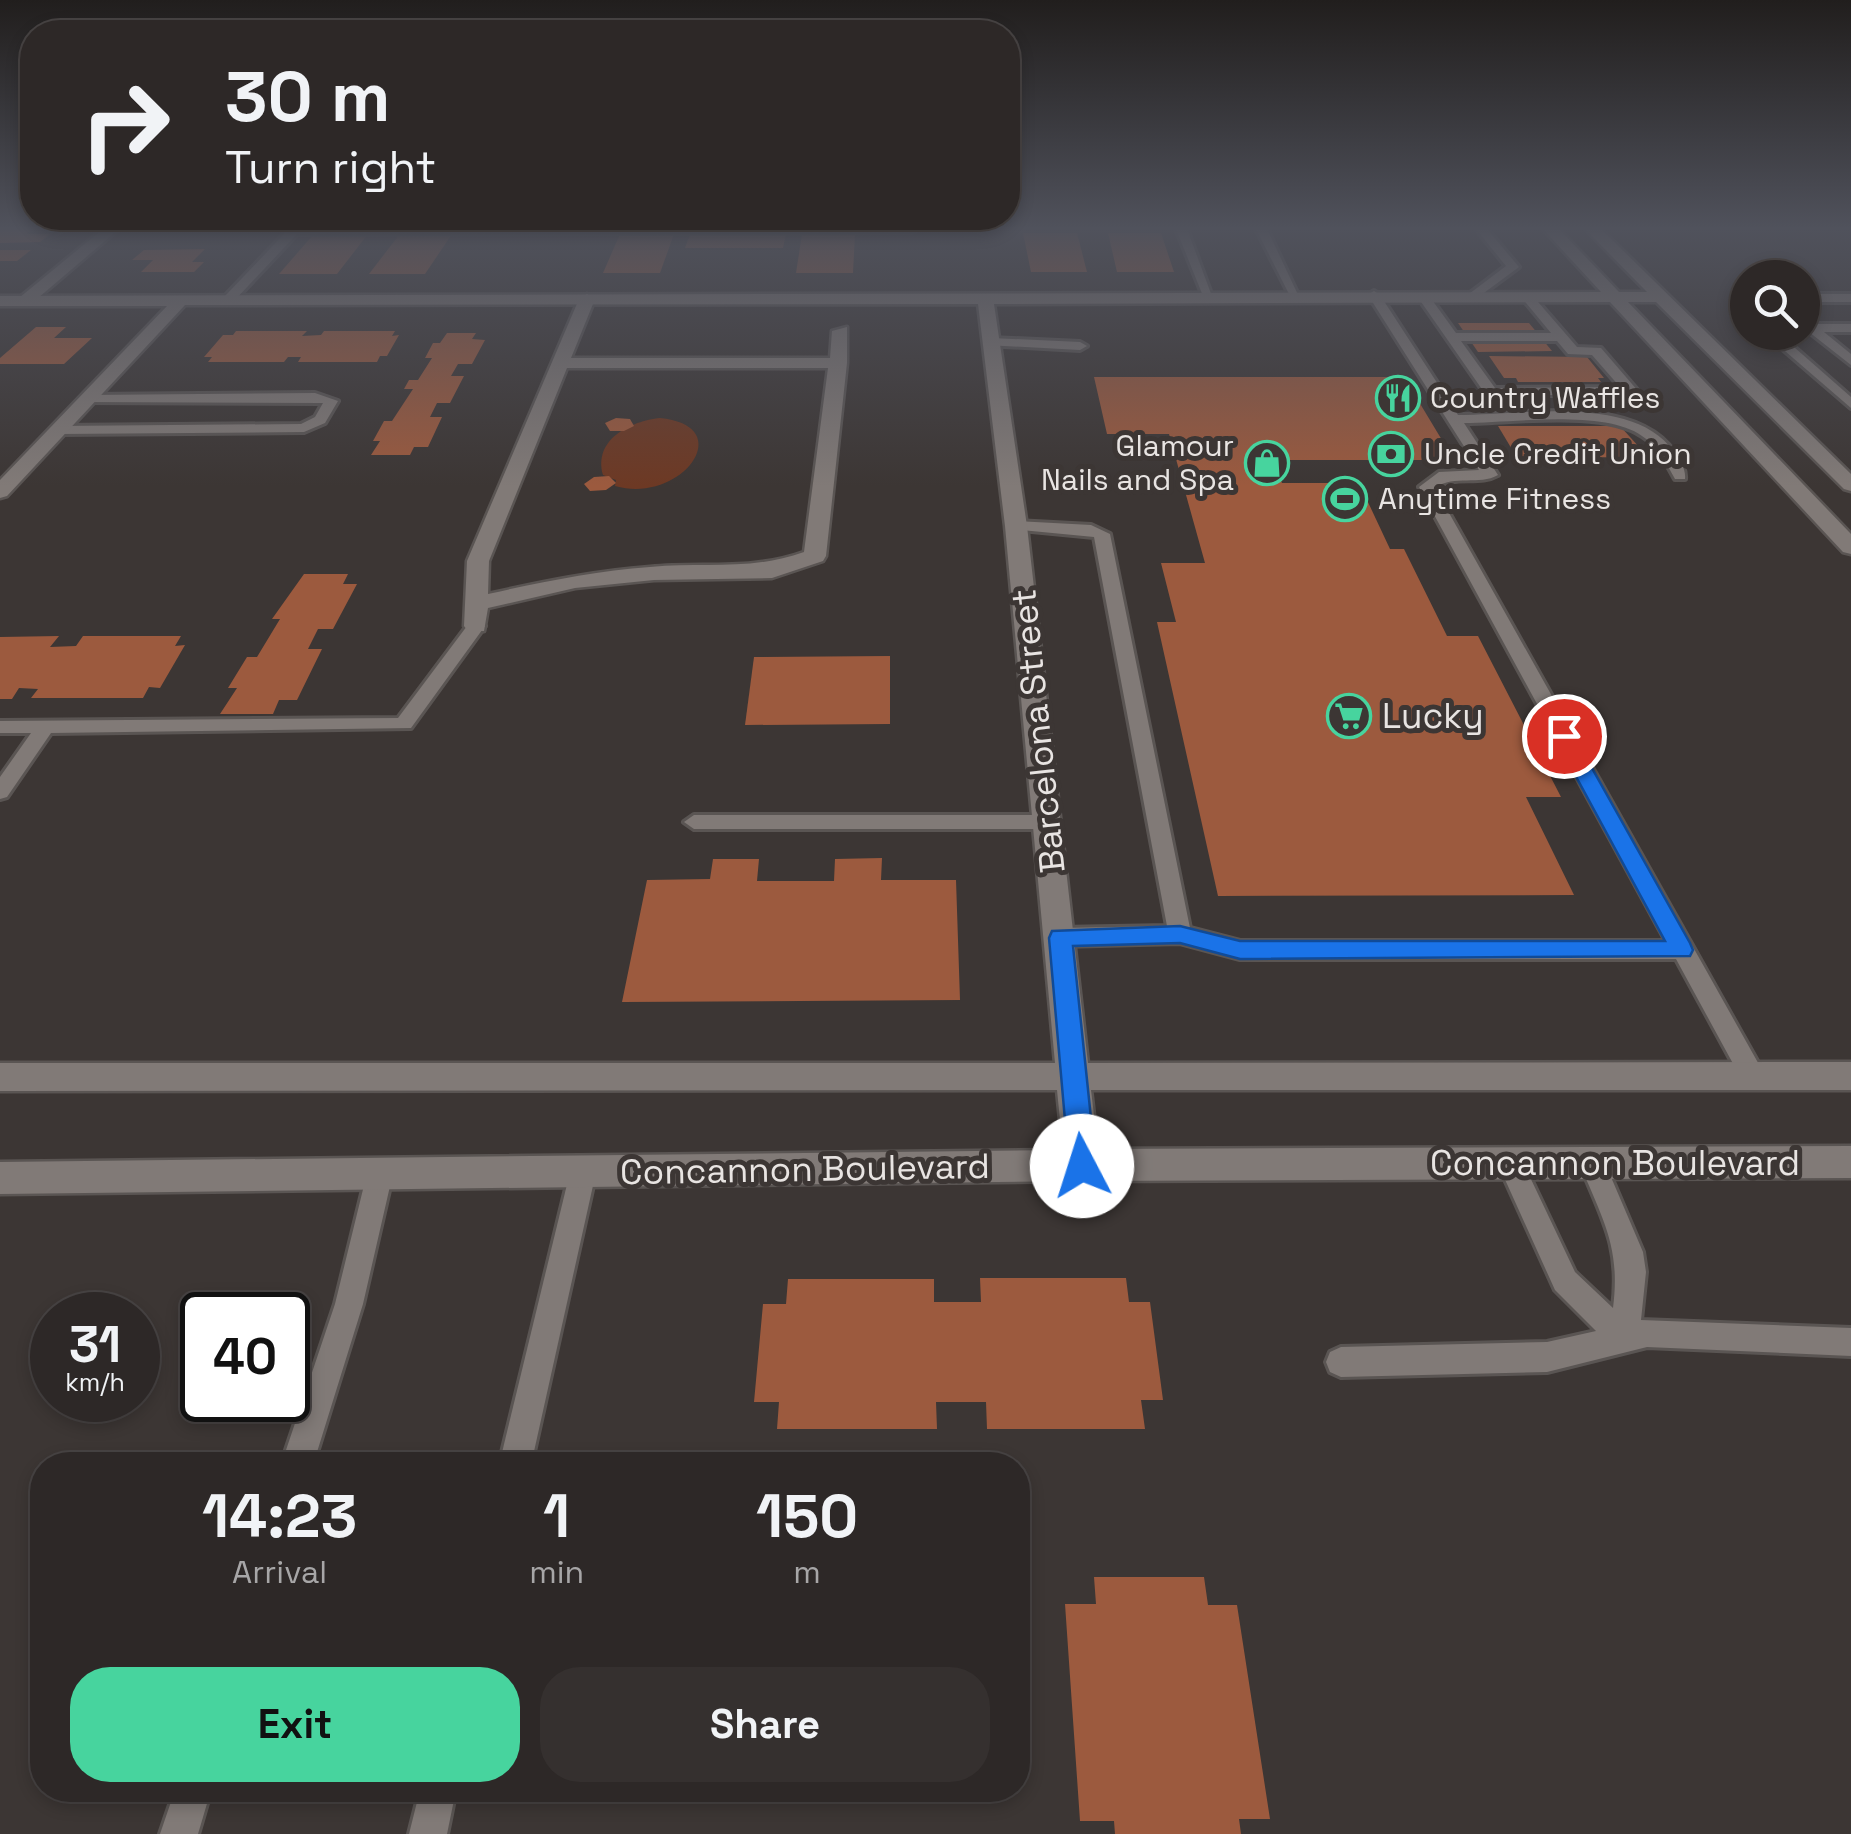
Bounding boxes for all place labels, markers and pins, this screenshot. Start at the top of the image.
restaurant icon: Country Waffles [1375,375,1421,421]
place label: Country Waffles [1430,378,1660,417]
place label: Glamour Nails and Spa [1041,426,1234,499]
bank icon: Uncle Credit Union [1368,431,1414,477]
place label: Uncle Credit Union [1424,434,1692,473]
shop icon: Glamour Nails and Spa [1244,440,1290,486]
sports icon: Anytime Fitness [1322,476,1368,522]
place label: Anytime Fitness [1378,479,1611,518]
supermarket icon: Lucky [1326,693,1372,739]
place label: Lucky [1382,694,1484,738]
pin [1522,694,1607,779]

